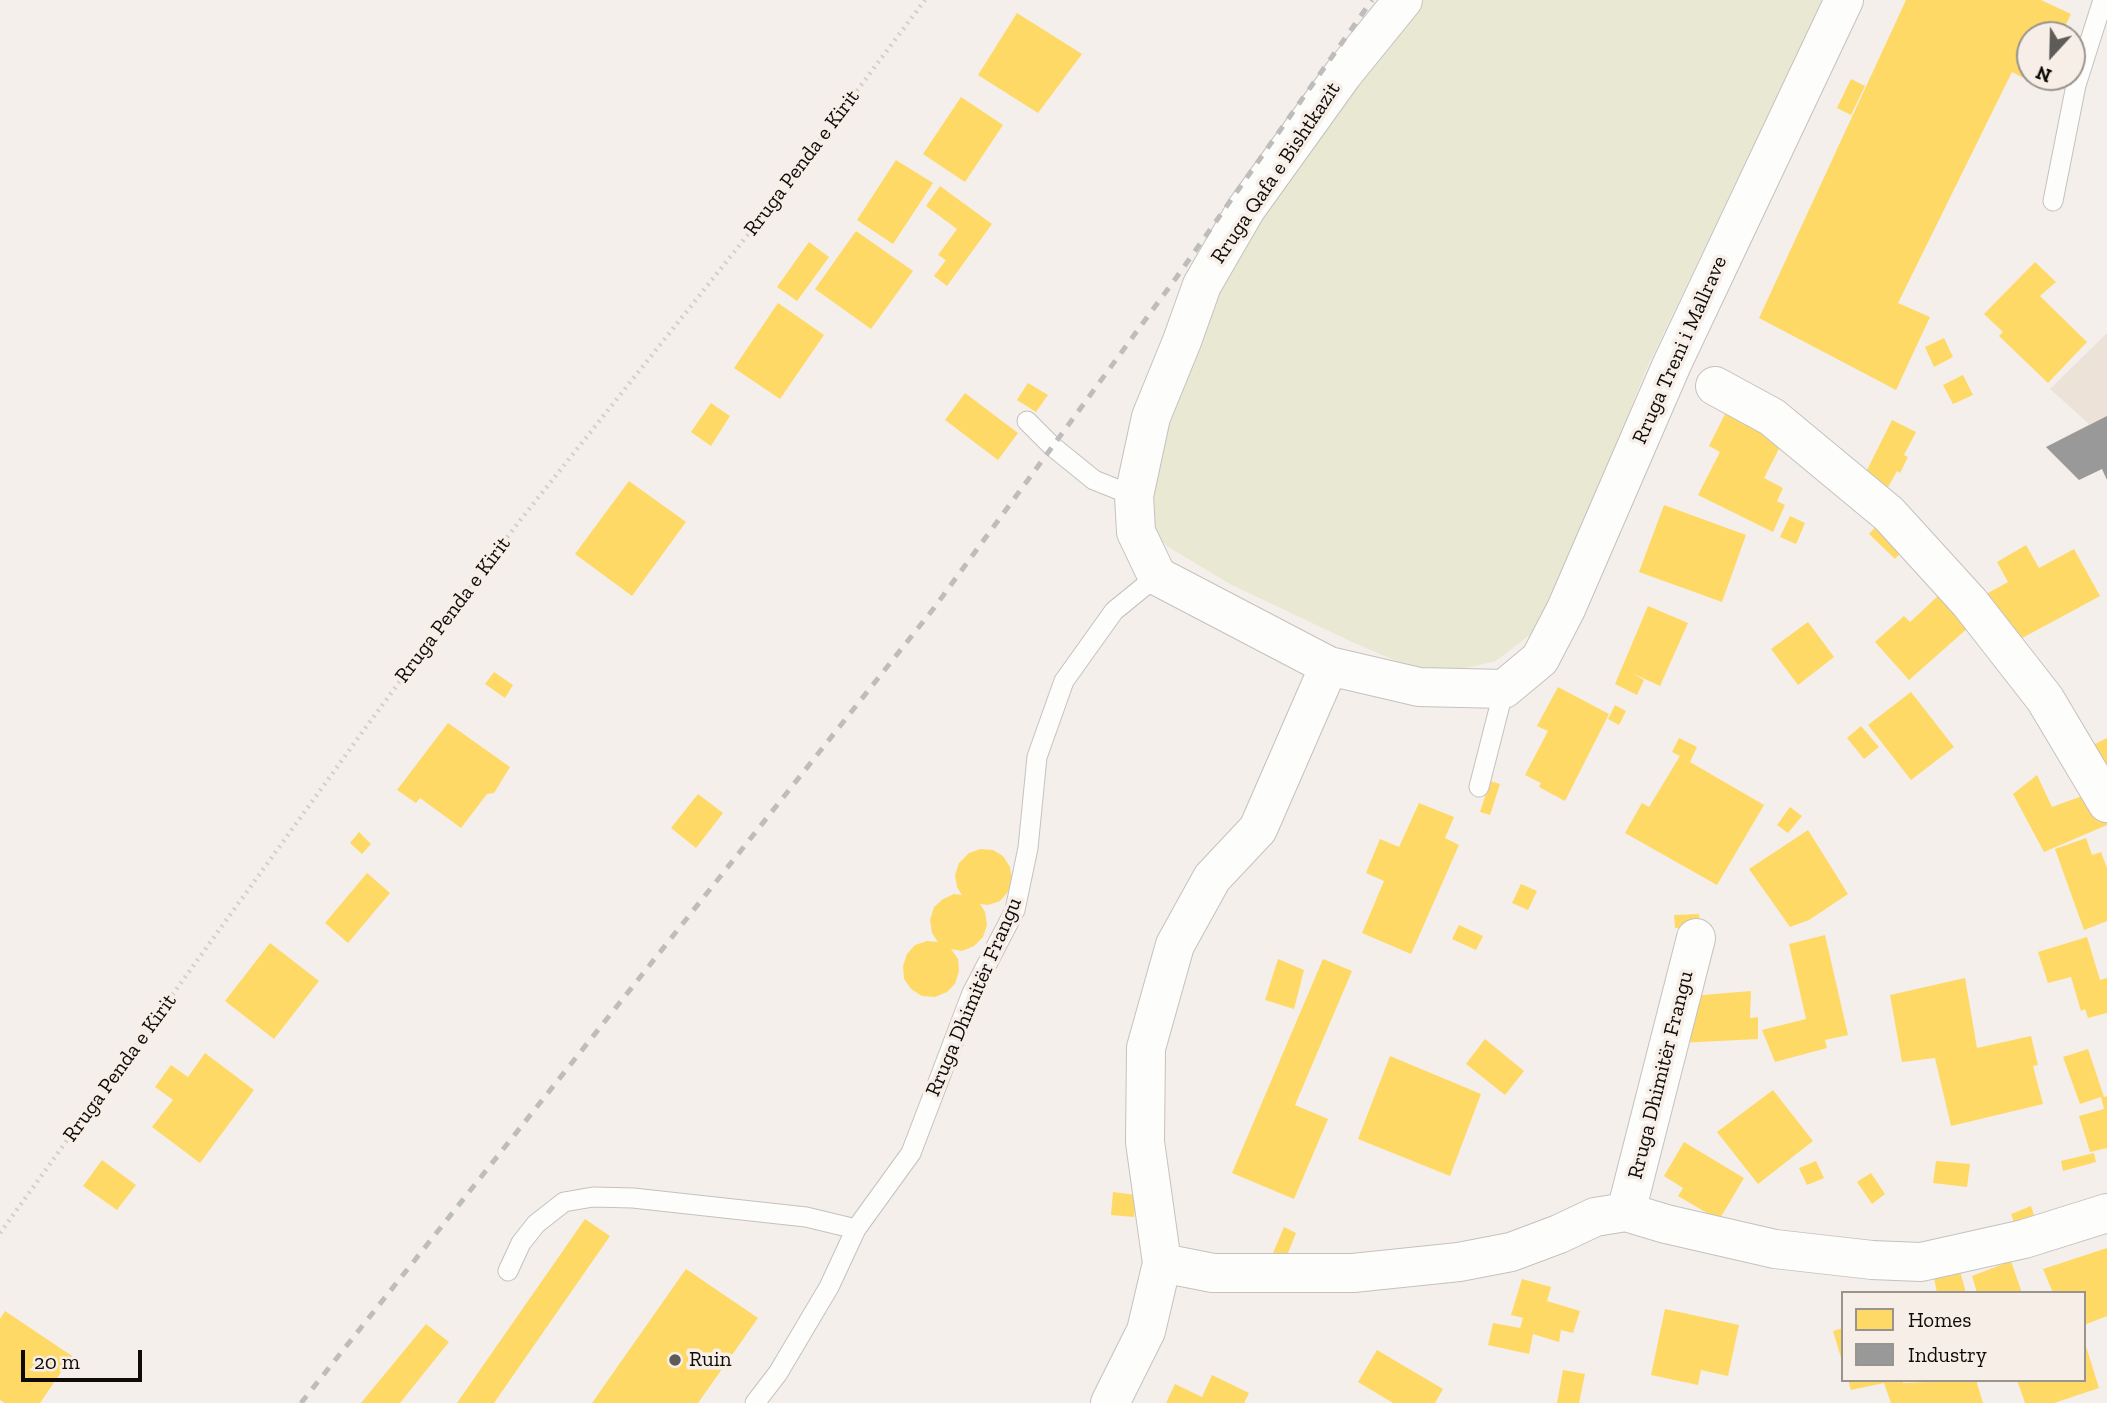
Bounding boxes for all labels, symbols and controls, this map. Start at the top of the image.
north arrow [2016,21,2086,91]
text: N [2033,61,2055,87]
street label: Rruga Qafa e Bishtkazit [1206,77,1346,269]
street label: Rruga Penda e Kirit [739,85,865,241]
street label: Rruga Treni i Mallrave [1627,252,1733,448]
street label: Rruga Penda e Kirit [390,532,516,688]
street label: Rruga Dhimitër Frangu [921,894,1027,1100]
street label: Rruga Dhimitër Frangu [1623,968,1699,1182]
street label: Rruga Penda e Kirit [58,989,182,1147]
legend [1841,1291,2086,1382]
text: Homes [1908,1307,1971,1332]
scale bar [24,1336,145,1380]
text: Industry [1908,1342,1987,1367]
place label: Ruin [689,1347,732,1373]
text: 20 m [34,1349,80,1374]
marker: Ruin [667,1352,683,1368]

